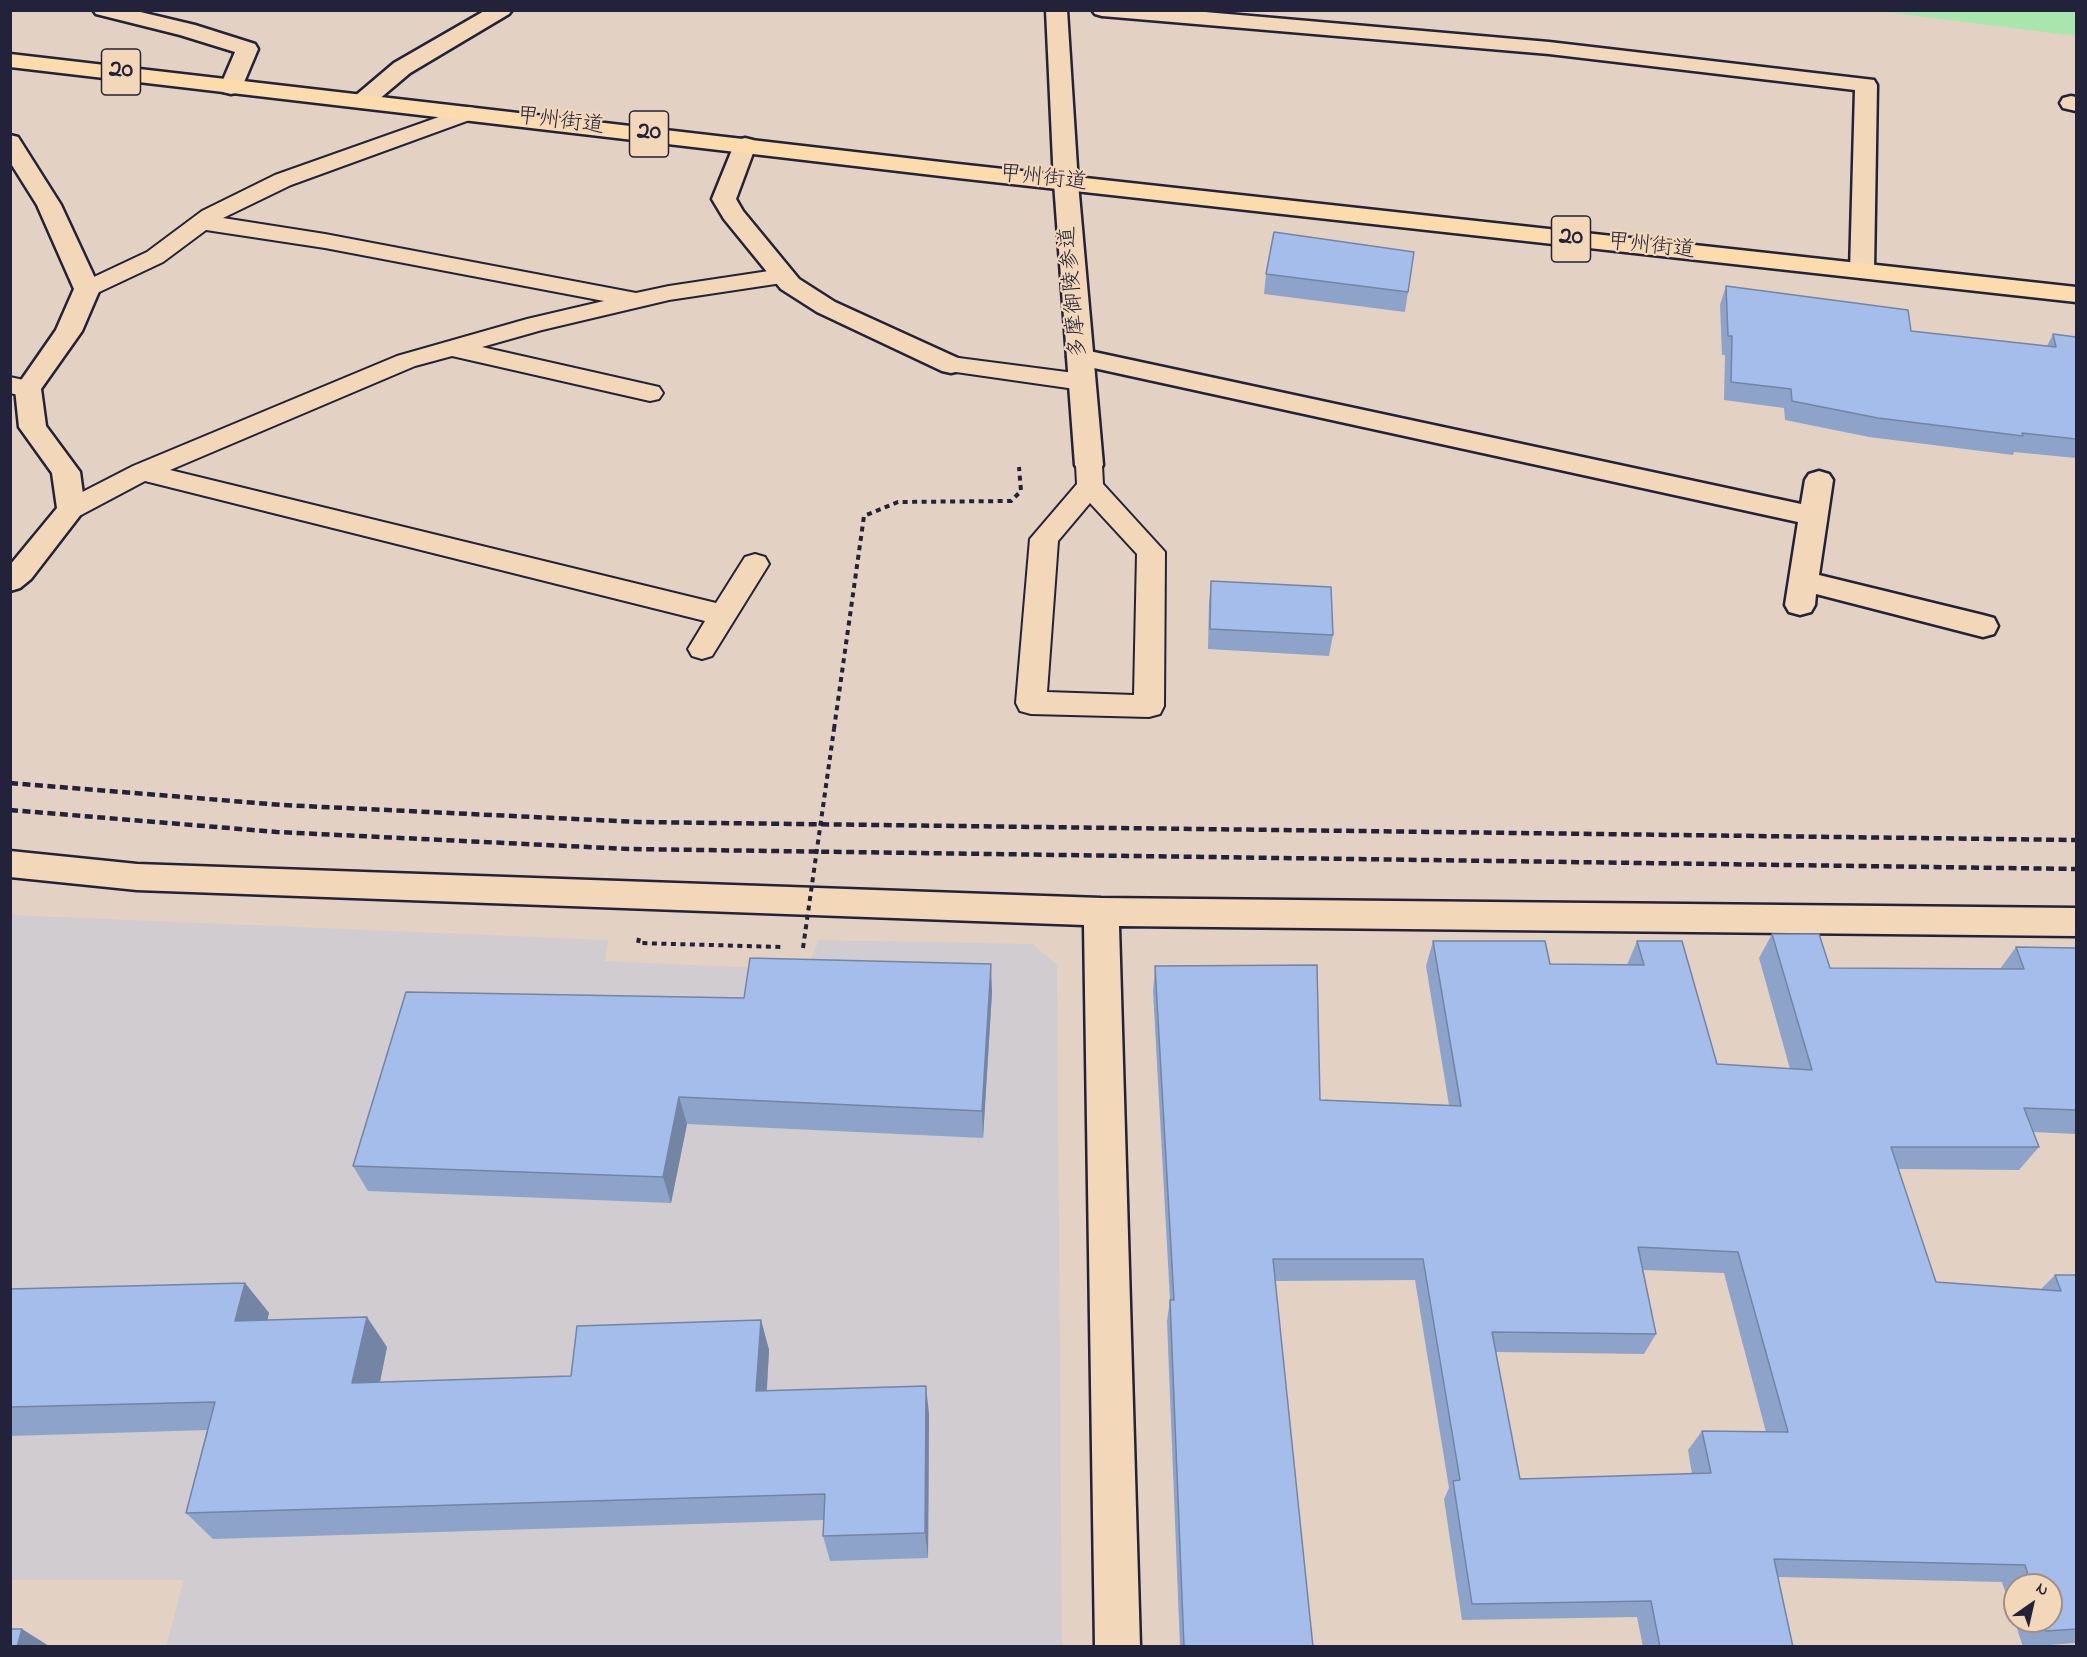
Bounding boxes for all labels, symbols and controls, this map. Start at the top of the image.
road number: 20 [102,49,140,95]
street label: 甲州街道 [515,105,605,141]
road number: 20 [630,111,668,157]
street label: 甲州街道 [998,162,1088,198]
road number: 20 [1552,216,1590,262]
street label: 多摩御陵参道 [1056,225,1094,359]
street label: 甲州街道 [1606,230,1696,266]
north arrow [2003,1573,2063,1633]
text: N [2031,1577,2053,1603]

